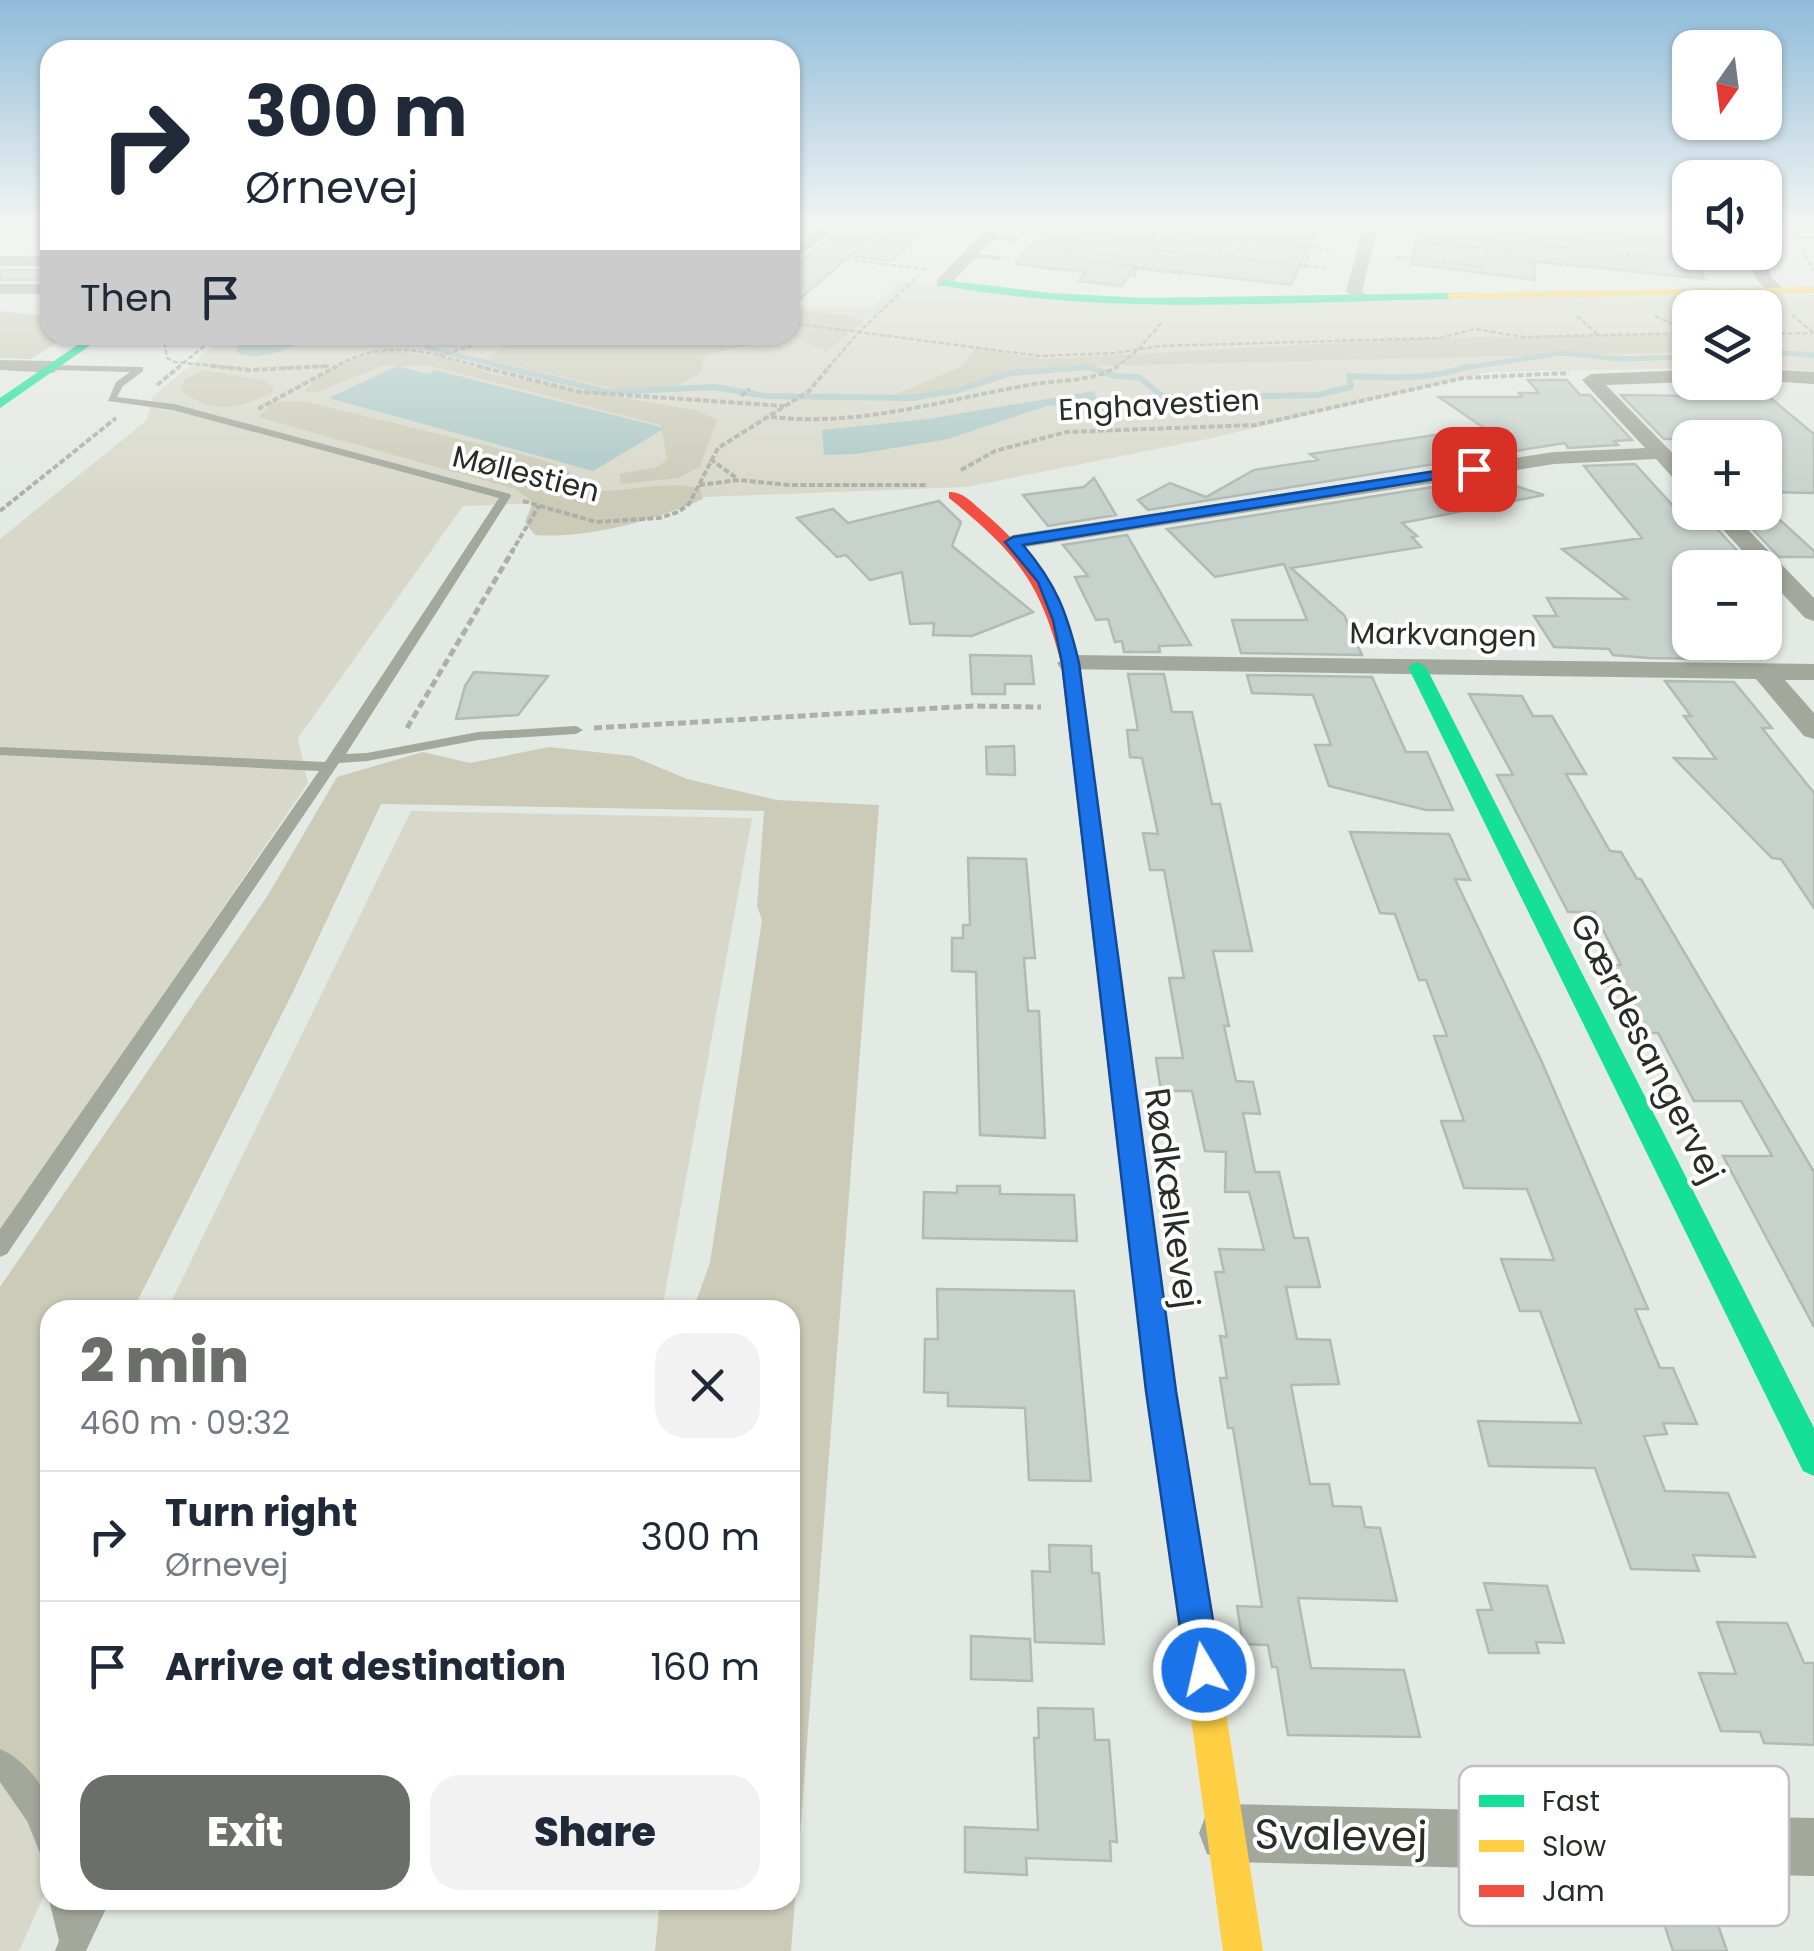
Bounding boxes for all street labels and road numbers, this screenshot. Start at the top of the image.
street label: Enghavestien [1057,378,1261,431]
street label: Møllestien [448,434,604,513]
street label: Markvangen [1349,611,1537,658]
street label: Gærdesangervej [1558,904,1737,1191]
street label: Rødkælkevej [1133,1085,1212,1311]
street label: Svalevej [1254,1804,1428,1867]

